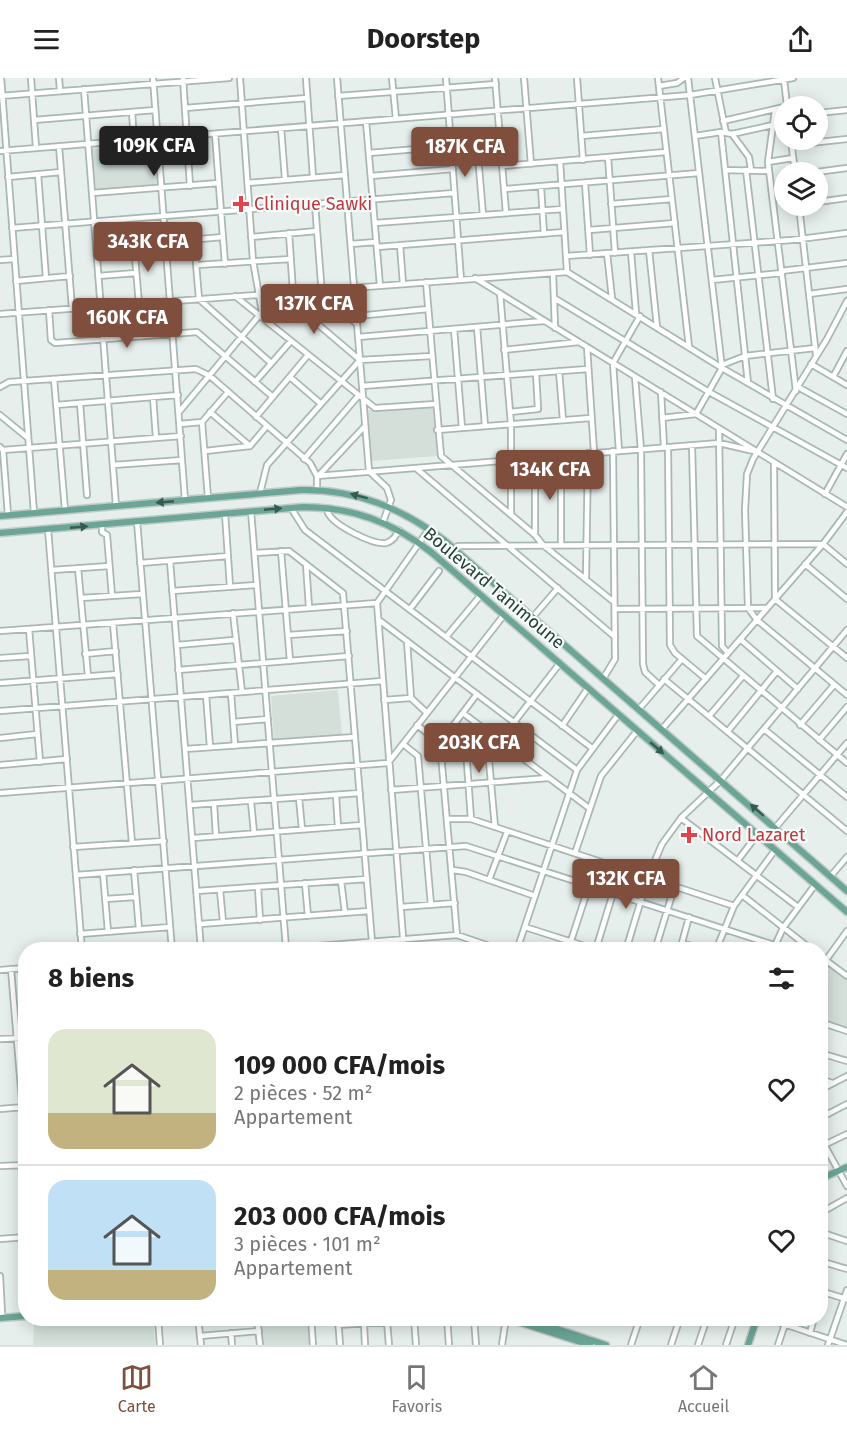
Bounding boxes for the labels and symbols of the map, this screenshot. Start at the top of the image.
pin: 109K CFA [92,126,216,177]
pin: 187K CFA [403,127,527,178]
place label: Clinique Sawki [254,193,372,215]
marker: Clinique Sawki [232,195,250,213]
pin: 343K CFA [86,222,210,273]
pin: 137K CFA [252,284,376,335]
pin: 160K CFA [65,298,189,349]
pin: 134K CFA [488,450,612,501]
one-way arrow [349,491,367,500]
one-way arrow [155,497,174,506]
one-way arrow [264,504,283,514]
one-way arrow [70,522,89,532]
street label: Boulevard Tanimoune [419,522,569,654]
pin: 203K CFA [417,723,541,774]
one-way arrow [649,741,664,754]
one-way arrow [750,804,765,817]
place label: Nord Lazaret [702,824,806,846]
marker: Nord Lazaret [680,826,698,844]
pin: 132K CFA [564,859,688,910]

